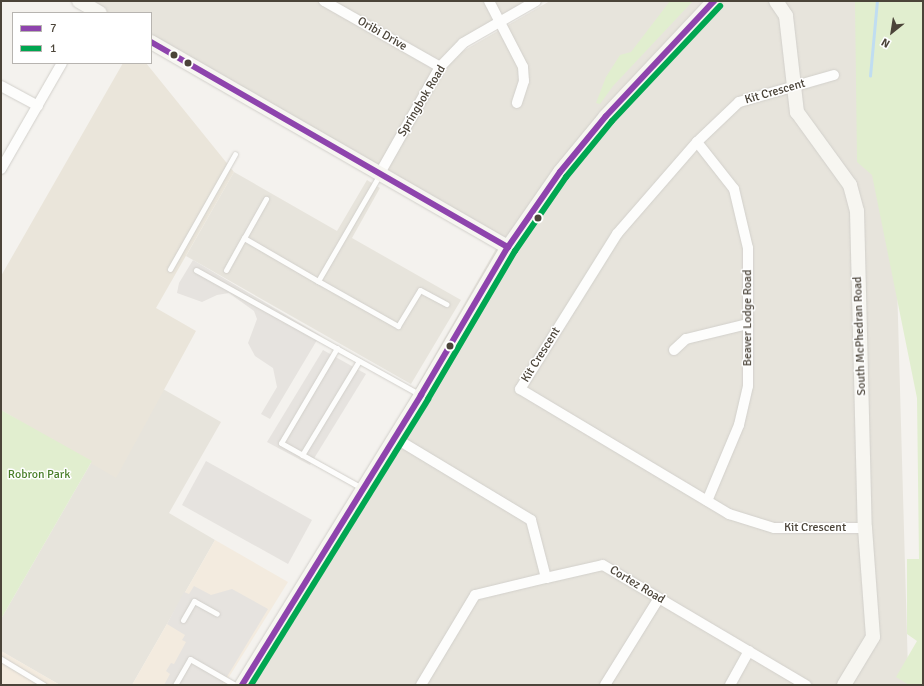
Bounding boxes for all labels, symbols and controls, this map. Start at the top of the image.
legend [12,12,152,64]
north arrow [872,12,912,52]
street label: Oribi Drive [355,14,409,54]
text: 7 [50,21,56,36]
text: N [879,35,892,50]
text: 1 [50,41,56,56]
unlabelled marker [169,50,179,60]
unlabelled marker [183,58,193,68]
street label: Springbok Road [395,63,449,139]
street label: Kit Crescent [743,77,807,107]
unlabelled marker [533,213,543,223]
street label: Beaver Lodge Road [741,270,755,366]
street label: South McPhedran Road [851,276,869,396]
street label: Kit Crescent [518,325,564,385]
unlabelled marker [445,341,455,351]
park label: Robron Park [8,468,70,482]
street label: Kit Crescent [784,521,846,535]
street label: Cortez Road [607,563,667,607]

